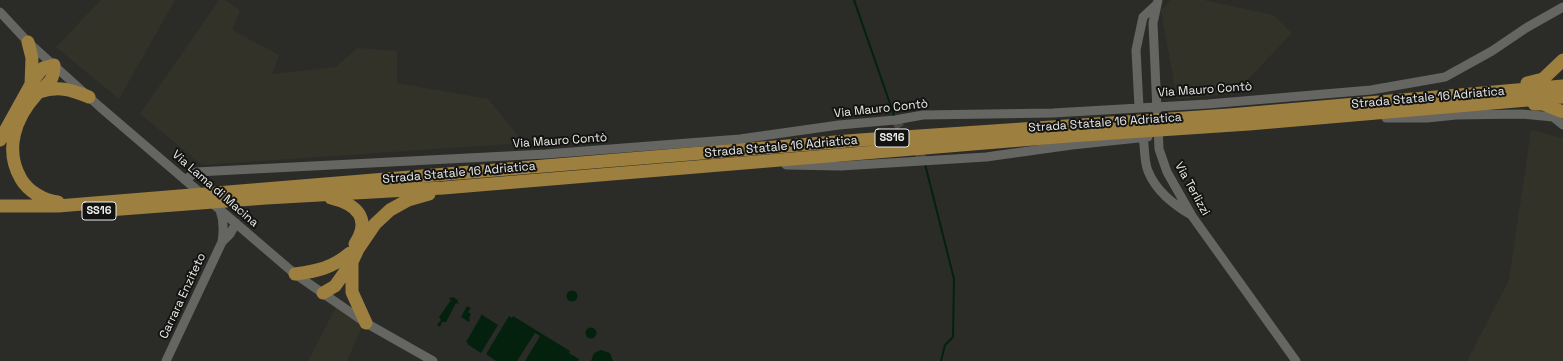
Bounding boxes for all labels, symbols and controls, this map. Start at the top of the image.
street label: Via Mauro Contò [1157,80,1253,100]
street label: Strada Statale 16 Adriatica [1351,84,1505,112]
street label: Via Mauro Contò [833,97,929,121]
street label: Strada Statale 16 Adriatica [1028,110,1182,136]
road number: SS16 [875,129,909,147]
street label: Via Mauro Contò [512,131,608,151]
street label: Strada Statale 16 Adriatica [704,133,858,161]
street label: Via Lama di Macina [169,148,261,230]
street label: Strada Statale 16 Adriatica [382,159,536,187]
street label: Via Terlizzi [1171,160,1213,218]
road number: SS16 [82,202,116,220]
street label: Carrara Enziteto [157,251,209,341]

